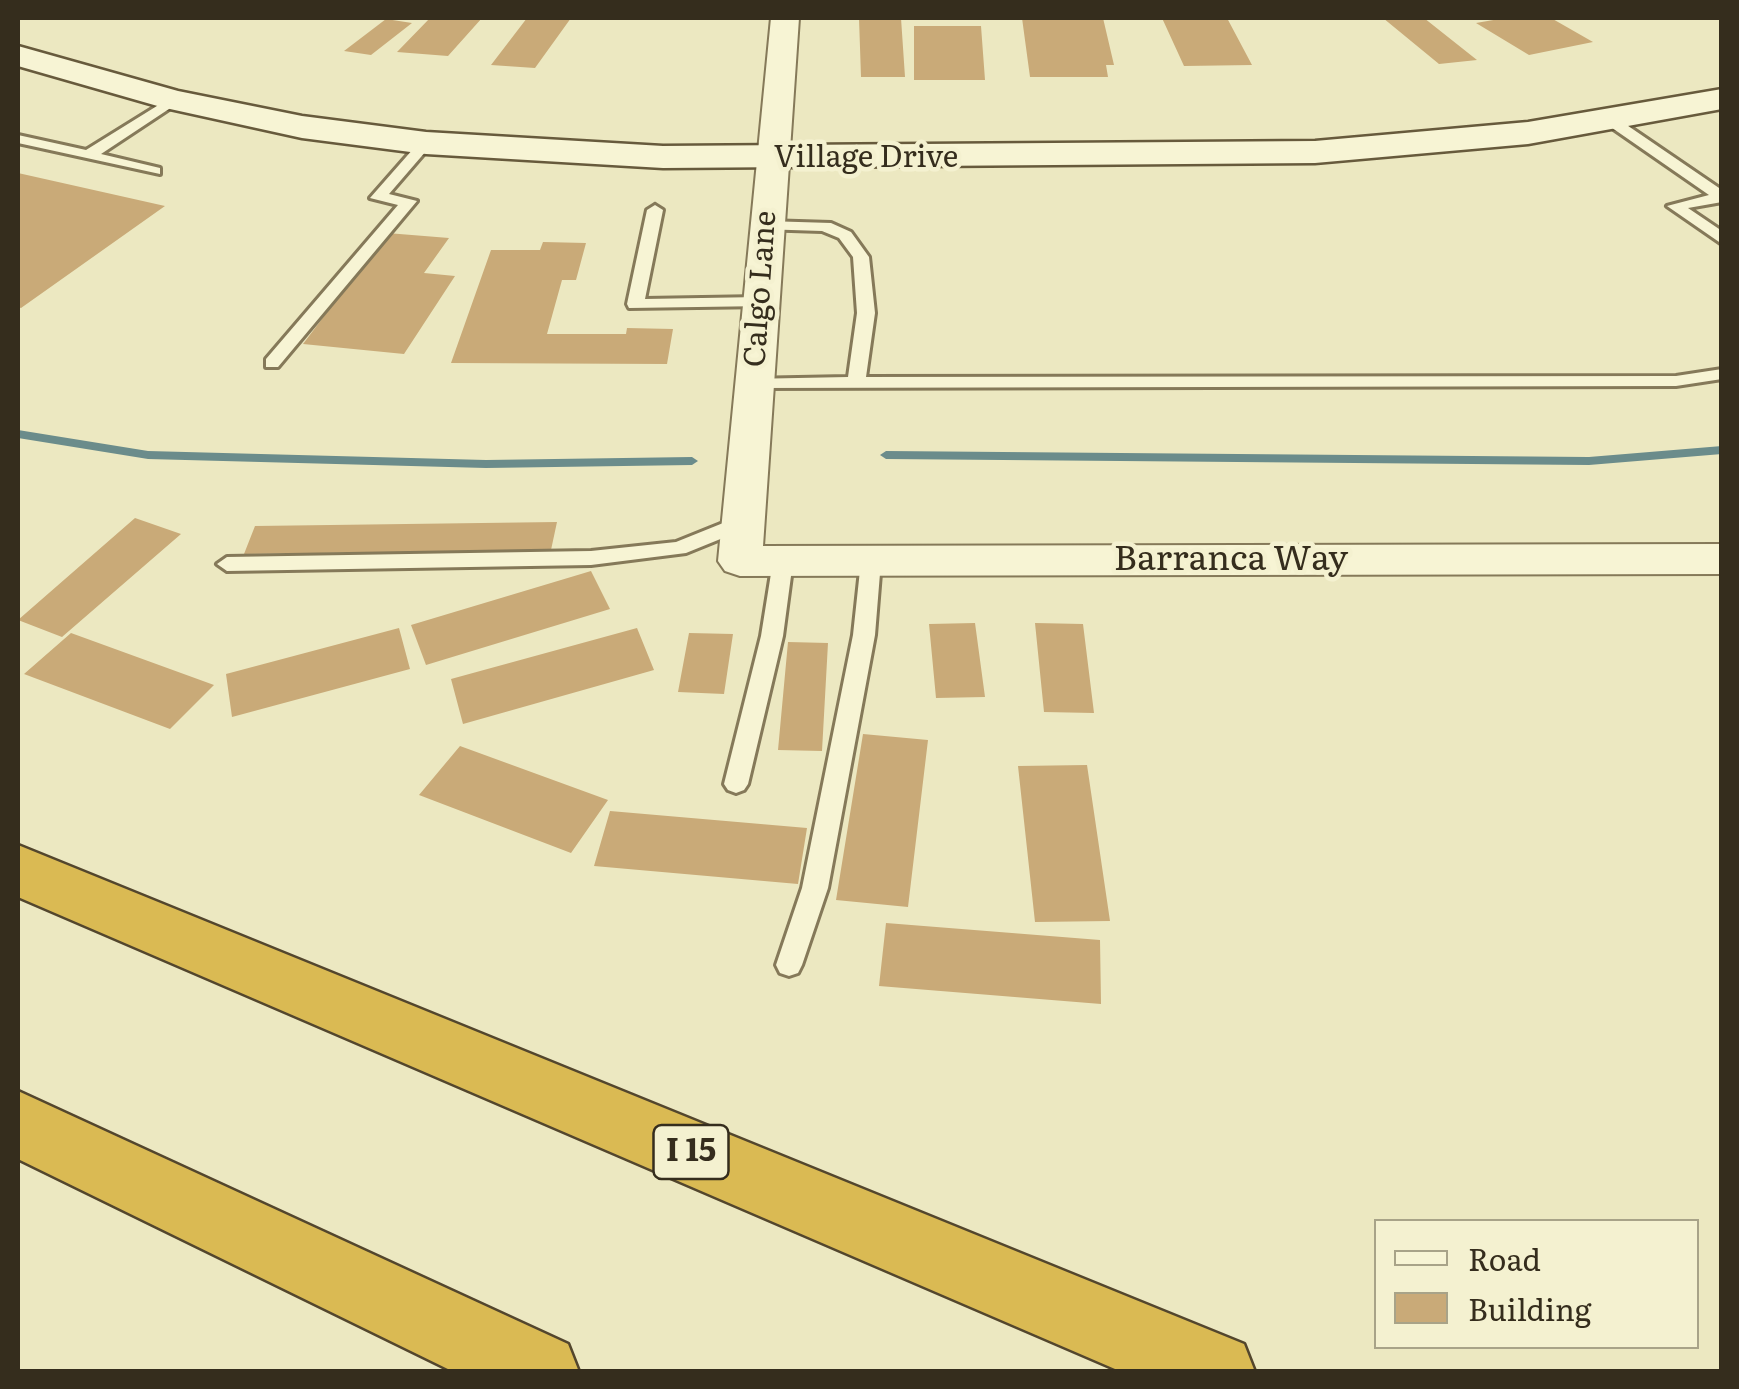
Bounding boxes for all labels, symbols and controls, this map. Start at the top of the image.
street label: Village Drive [774,140,958,176]
street label: Calgo Lane [738,210,784,368]
street label: Barranca Way [1114,539,1348,581]
road number: I 15 [654,1125,728,1179]
legend [1374,1219,1699,1349]
text: Road [1468,1236,1541,1280]
text: Building [1468,1286,1592,1330]

